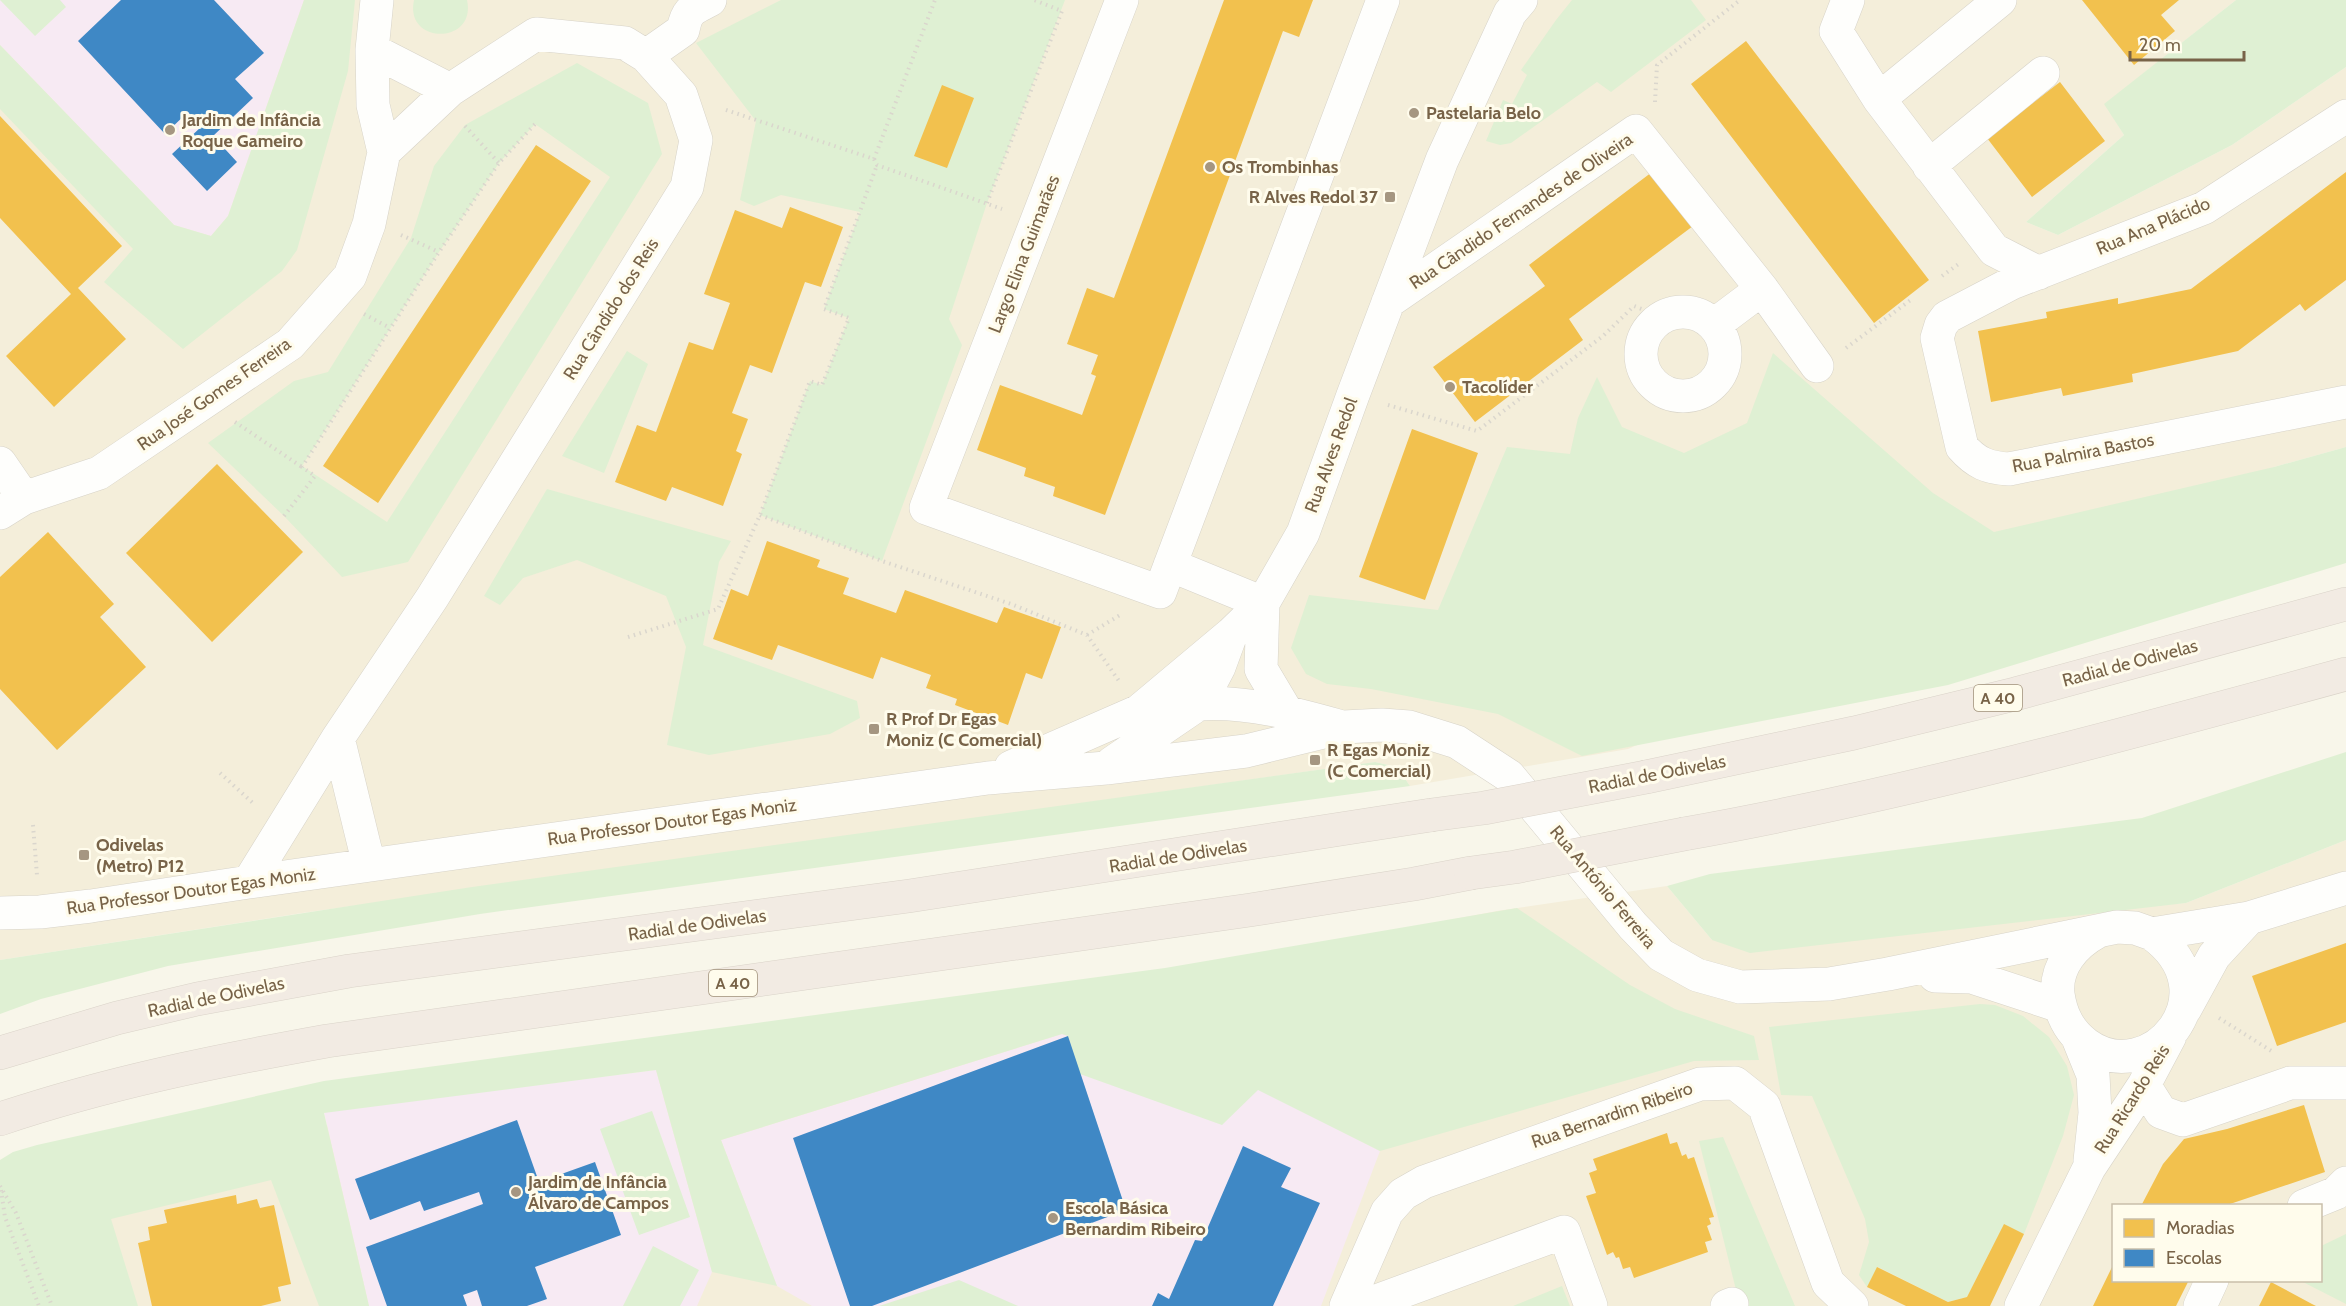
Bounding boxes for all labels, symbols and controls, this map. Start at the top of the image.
scale bar [2130,24,2244,62]
text: 20 m [2139,34,2181,56]
place label: Pastelaria Belo [1426,102,1541,124]
marker: Pastelaria Belo [1407,106,1421,120]
place label: Jardim de Infância Roque Gameiro [181,109,321,152]
marker: Jardim de Infância Roque Gameiro [163,123,177,137]
street label: Rua Cândido Fernandes de Oliveira [1405,128,1637,294]
place label: Os Trombinhas [1222,156,1339,178]
marker: Os Trombinhas [1203,160,1217,174]
street label: Largo Elina Guimarães [984,172,1064,336]
place label: R Alves Redol 37 [1249,186,1379,208]
marker: R Alves Redol 37 [1383,190,1397,204]
street label: Rua Ana Plácido [2093,192,2213,260]
street label: Rua Cândido dos Reis [559,234,663,384]
street label: Rua José Gomes Ferreira [133,332,295,455]
place label: Tacolíder [1462,376,1533,398]
marker: Tacolíder [1443,380,1457,394]
street label: Rua Alves Redol [1300,394,1362,516]
street label: Rua Palmira Bastos [2010,428,2156,478]
street label: Radial de Odivelas [2060,634,2200,692]
road number: A 40 [1974,685,2022,711]
place label: R Prof Dr Egas Moniz (C Comercial) [886,708,1042,751]
marker: R Prof Dr Egas Moniz (C Comercial) [867,722,881,736]
place label: R Egas Moniz (C Comercial) [1327,739,1431,782]
street label: Radial de Odivelas [1587,750,1727,798]
marker: R Egas Moniz (C Comercial) [1308,753,1322,767]
street label: Rua Professor Doutor Egas Moniz [546,794,798,850]
street label: Rua António Ferreira [1545,821,1661,953]
place label: Odivelas (Metro) P12 [96,834,184,877]
street label: Radial de Odivelas [1108,834,1248,878]
marker: Odivelas (Metro) P12 [77,848,91,862]
street label: Rua Professor Doutor Egas Moniz [65,863,317,919]
street label: Radial de Odivelas [627,904,767,946]
road number: A 40 [709,970,757,996]
street label: Radial de Odivelas [146,972,286,1022]
street label: Rua Ricardo Reis [2090,1040,2174,1158]
street label: Rua Bernardim Ribeiro [1528,1077,1696,1153]
place label: Jardim de Infância Álvaro de Campos [527,1171,669,1214]
marker: Jardim de Infância Álvaro de Campos [509,1185,523,1199]
place label: Escola Básica Bernardim Ribeiro [1065,1197,1206,1240]
legend [2112,1204,2322,1282]
marker: Escola Básica Bernardim Ribeiro [1046,1211,1060,1225]
text: Moradias [2166,1217,2234,1239]
text: Escolas [2166,1247,2222,1269]

